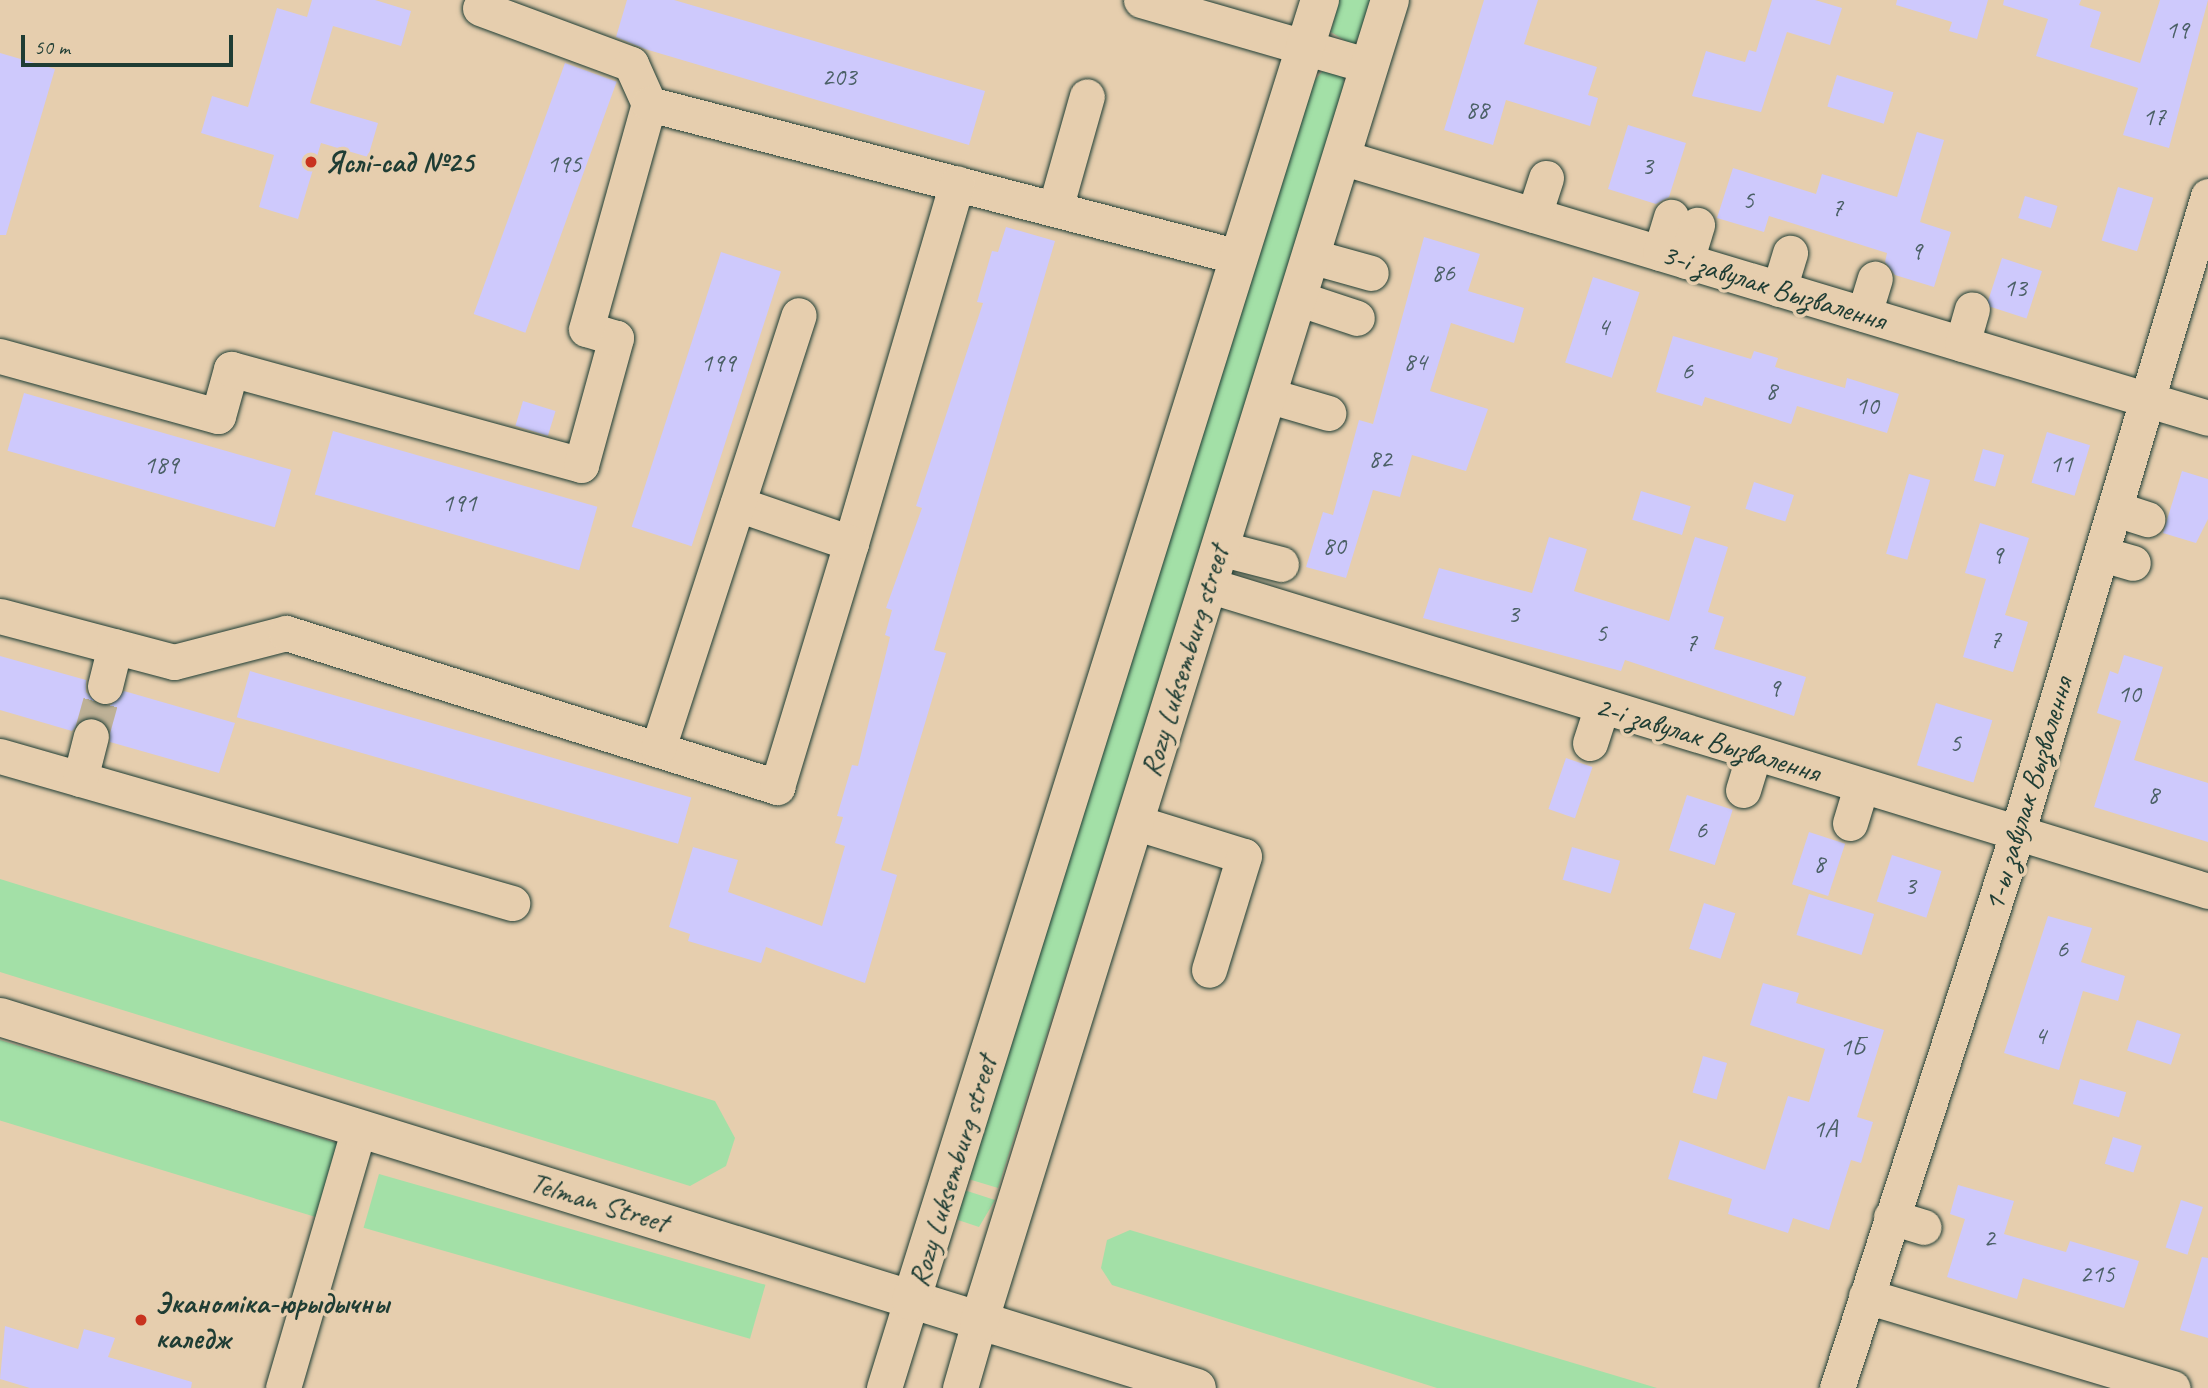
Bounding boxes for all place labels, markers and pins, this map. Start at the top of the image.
place label: Яслі-сад №25 [325,144,474,180]
marker: Яслі-сад №25 [303,154,319,170]
place label: Эканоміка-юрыдычны каледж [155,1285,389,1356]
marker: Эканоміка-юрыдычны каледж [133,1312,149,1328]

